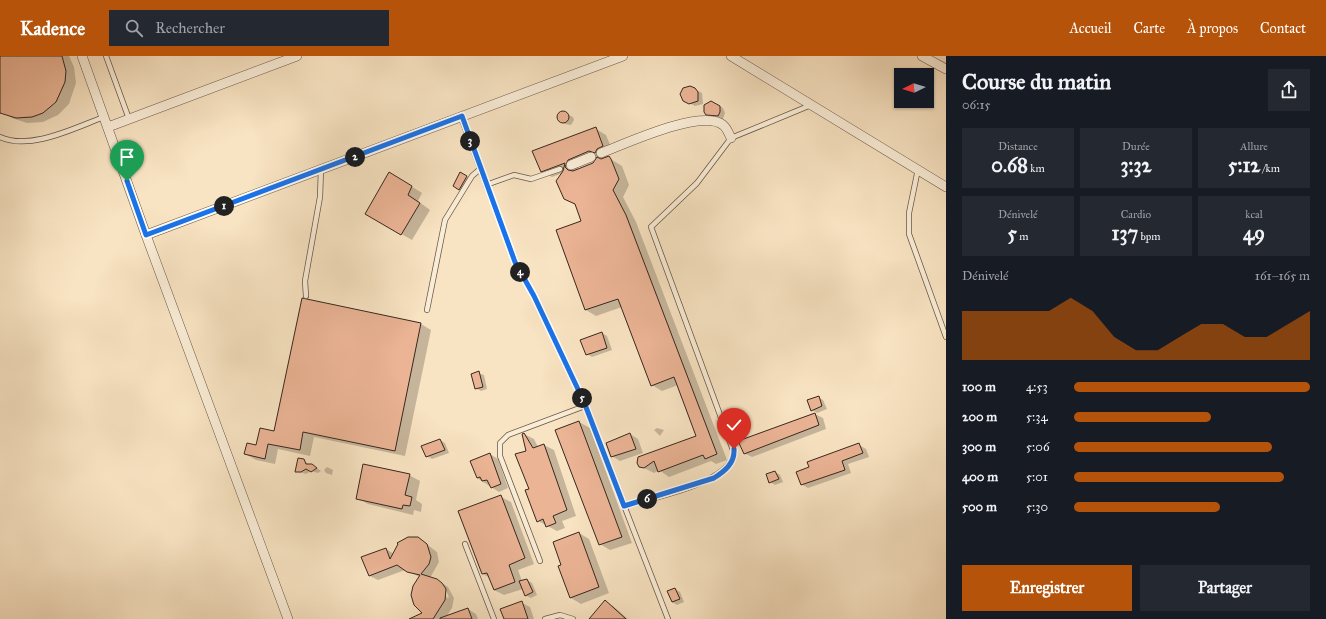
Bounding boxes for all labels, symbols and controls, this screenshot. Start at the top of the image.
search box [109,10,389,46]
text: Kadence [20,17,85,40]
icon: search [123,17,145,39]
text: Rechercher [155,19,225,37]
text: Accueil [1069,20,1112,37]
text: Carte [1134,20,1165,37]
text: À propos [1187,20,1238,37]
text: Contact [1260,20,1306,37]
north arrow [894,68,934,108]
map controls [894,68,934,108]
text: Course du matin [962,68,1111,95]
button: share [1268,69,1310,111]
text: 06:15 [962,97,991,113]
pin: 3 [460,131,480,151]
text: 3 [468,134,472,147]
pin [110,140,144,181]
text: Distance [998,140,1038,153]
text: Durée [1122,140,1150,153]
text: Allure [1240,140,1268,153]
icon: arrive [116,146,138,168]
pin: 2 [345,147,365,167]
text: 2 [352,150,358,163]
text: 0.68 [991,153,1028,177]
text: 3:32 [1121,153,1151,177]
text: 5:12 [1228,153,1260,177]
text: km [1028,162,1045,175]
text: /km [1260,162,1280,175]
pin: 1 [214,196,234,216]
text: 1 [222,199,226,212]
text: Dénivelé [998,208,1038,221]
text: Cardio [1121,208,1151,221]
text: kcal [1245,208,1263,221]
text: 5 [1008,221,1017,245]
text: 137 [1112,221,1138,245]
text: 49 [1243,221,1265,245]
text: m [1017,230,1028,243]
text: bpm [1138,230,1161,243]
pin: 4 [510,262,530,282]
text: 4 [517,265,523,278]
text: Dénivelé [962,268,1009,284]
text: 161–165 m [1255,268,1310,284]
text: 100 m [962,379,996,395]
text: 4:53 [1026,379,1048,395]
pin: 5 [572,388,592,408]
text: 5 [579,391,585,404]
pin [717,408,751,449]
text: 200 m [962,409,997,425]
text: 5:34 [1026,409,1048,425]
icon: check [723,414,745,436]
text: 300 m [962,439,996,455]
text: 5:06 [1026,439,1050,455]
text: 400 m [962,469,998,485]
text: 5:01 [1026,469,1048,485]
pin: 6 [637,489,657,509]
text: 6 [644,492,650,505]
text: 500 m [962,499,997,515]
text: 5:30 [1026,499,1048,515]
button: Enregistrer [962,565,1132,611]
button: Partager [1140,565,1310,611]

